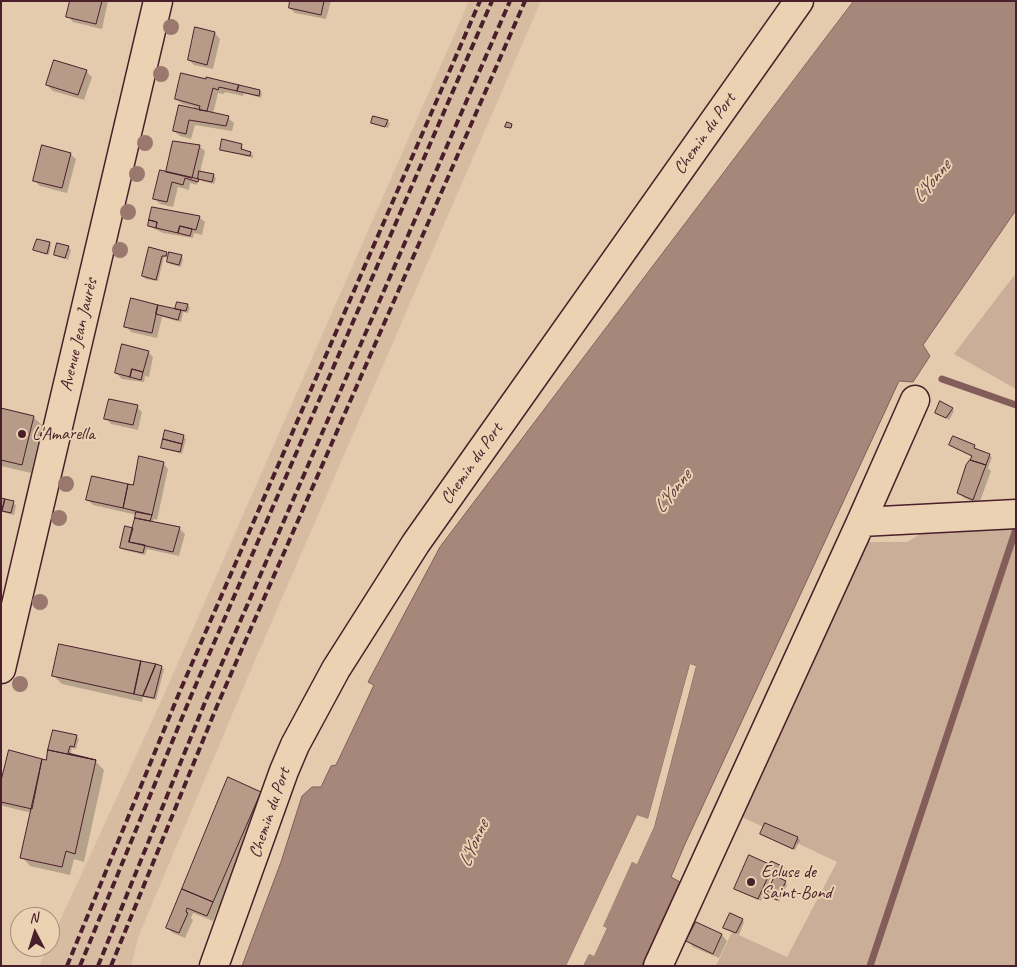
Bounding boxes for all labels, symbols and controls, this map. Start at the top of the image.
street label: Chemin du Port [669,89,741,179]
water label: L'Yonne [908,156,956,208]
street label: Avenue Jean Jaurès [56,277,102,393]
street label: Chemin du Port [436,419,508,509]
place label: L'Amarella [32,423,95,445]
marker: L'Amarella [16,428,28,440]
water label: L'Yonne [649,466,697,518]
street label: Chemin du Port [244,765,296,861]
water label: L'Yonne [454,817,494,871]
place label: Ecluse de Saint-Bond [761,861,832,904]
marker: Ecluse de Saint-Bond [745,876,757,888]
north arrow [10,907,60,957]
text: N [29,909,39,926]

